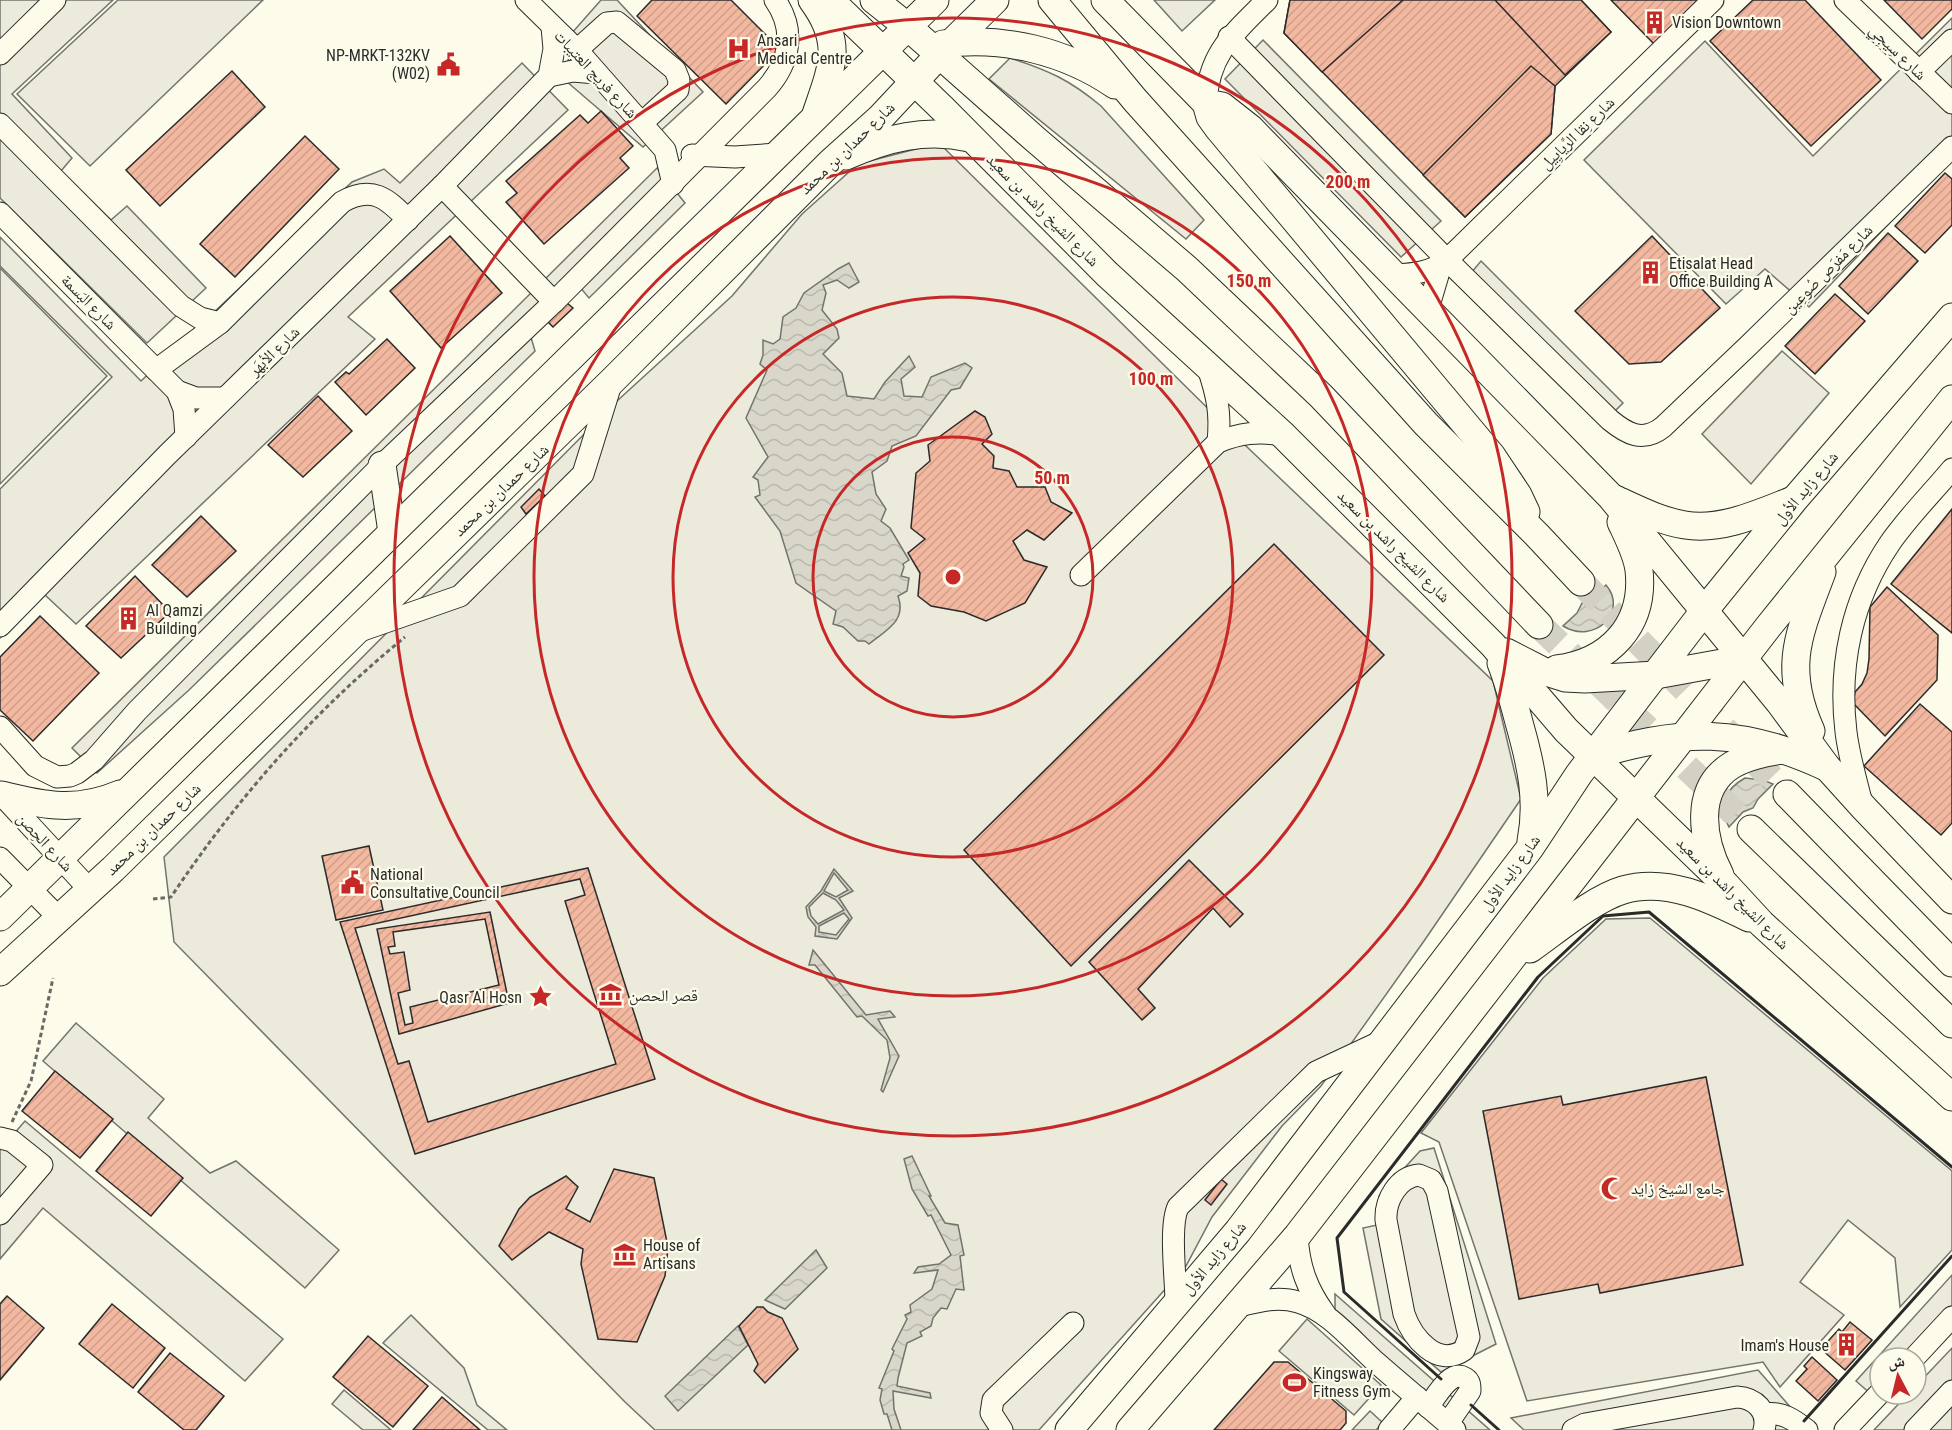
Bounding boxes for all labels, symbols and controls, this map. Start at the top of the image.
building icon: Vision Downtown [1641,9,1667,35]
place label: Vision Downtown [1672,13,1781,32]
street label: شارع سِيجِي [1863,20,1931,86]
street label: شارع فريج العتيبات [550,26,642,123]
place label: Ansari Medical Centre [757,31,852,68]
hospital icon: Ansari Medical Centre [726,36,752,62]
place label: NP-MRKT-132KV (W02) [326,46,430,83]
public building icon: NP-MRKT-132KV (W02) [435,51,461,77]
street label: شارع نِقا الرَّيايِيل [1536,93,1620,175]
street label: شارع حمدان بن محمد [795,98,899,199]
street label: شارع الشيخ راشد بن سعيد [982,150,1103,271]
text: 200 m [1326,171,1370,192]
street label: شارع مَفرَص صُوعِين [1779,220,1877,318]
place label: Etisalat Head Office Building A [1669,254,1773,291]
building icon: Etisalat Head Office Building A [1638,259,1664,285]
street label: شارع البَسمة [57,270,121,334]
text: 150 m [1227,270,1271,291]
street label: شارع الأبهَر [244,322,304,381]
text: 100 m [1129,368,1173,389]
street label: شارع حمدان بن محمد [449,440,553,541]
street label: شارع زايد الأول [1770,447,1843,529]
text: 50 m [1034,467,1070,488]
street label: شارع الشيخ راشد بن سعيد [1333,486,1454,607]
centre of rings [943,567,963,587]
place label: Al Qamzi Building [146,601,203,638]
building icon: Al Qamzi Building [115,606,141,632]
street label: شارع حمدان بن محمد [101,779,205,880]
street label: شارع الحِصن [12,809,77,876]
street label: شارع زايد الأول [1476,831,1545,916]
street label: شارع الشيخ راشد بن سعيد [1672,833,1793,954]
place label: National Consultative Council [370,865,500,902]
public building icon: National Consultative Council [339,870,365,896]
museum icon: قصر الحصن [598,982,624,1008]
place icon: Qasr Al Hosn [527,984,553,1010]
place label: قصر الحصن [629,986,698,1006]
place label: Qasr Al Hosn [439,988,522,1007]
mosque icon: جامع الشيخ زايد [1600,1175,1626,1201]
place label: جامع الشيخ زايد [1631,1179,1725,1199]
street label: شارع زايد الأول [1178,1217,1251,1299]
place label: House of Artisans [643,1236,700,1273]
museum icon: House of Artisans [612,1241,638,1267]
building icon: Imam's House [1834,1332,1860,1358]
place label: Imam's House [1740,1336,1829,1355]
north arrow [1868,1346,1928,1406]
text: ش [1887,1351,1906,1372]
place label: Kingsway Fitness Gym [1313,1364,1391,1401]
sports icon: Kingsway Fitness Gym [1282,1369,1308,1395]

